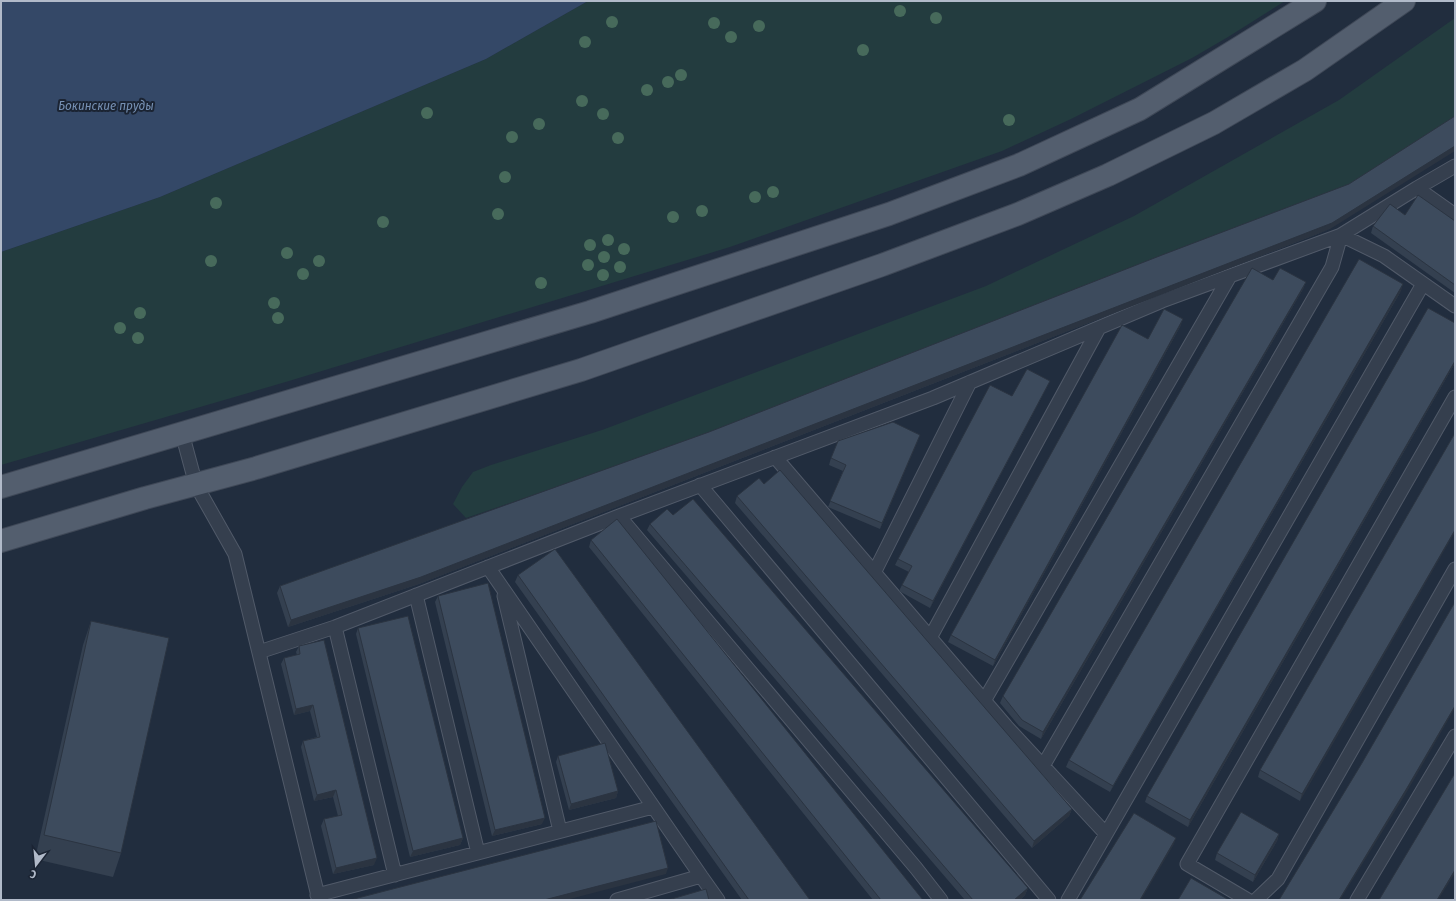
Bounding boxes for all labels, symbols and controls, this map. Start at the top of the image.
water label: Бокинские пруды [58,98,154,113]
north arrow [16,845,56,885]
text: С [29,867,38,881]

